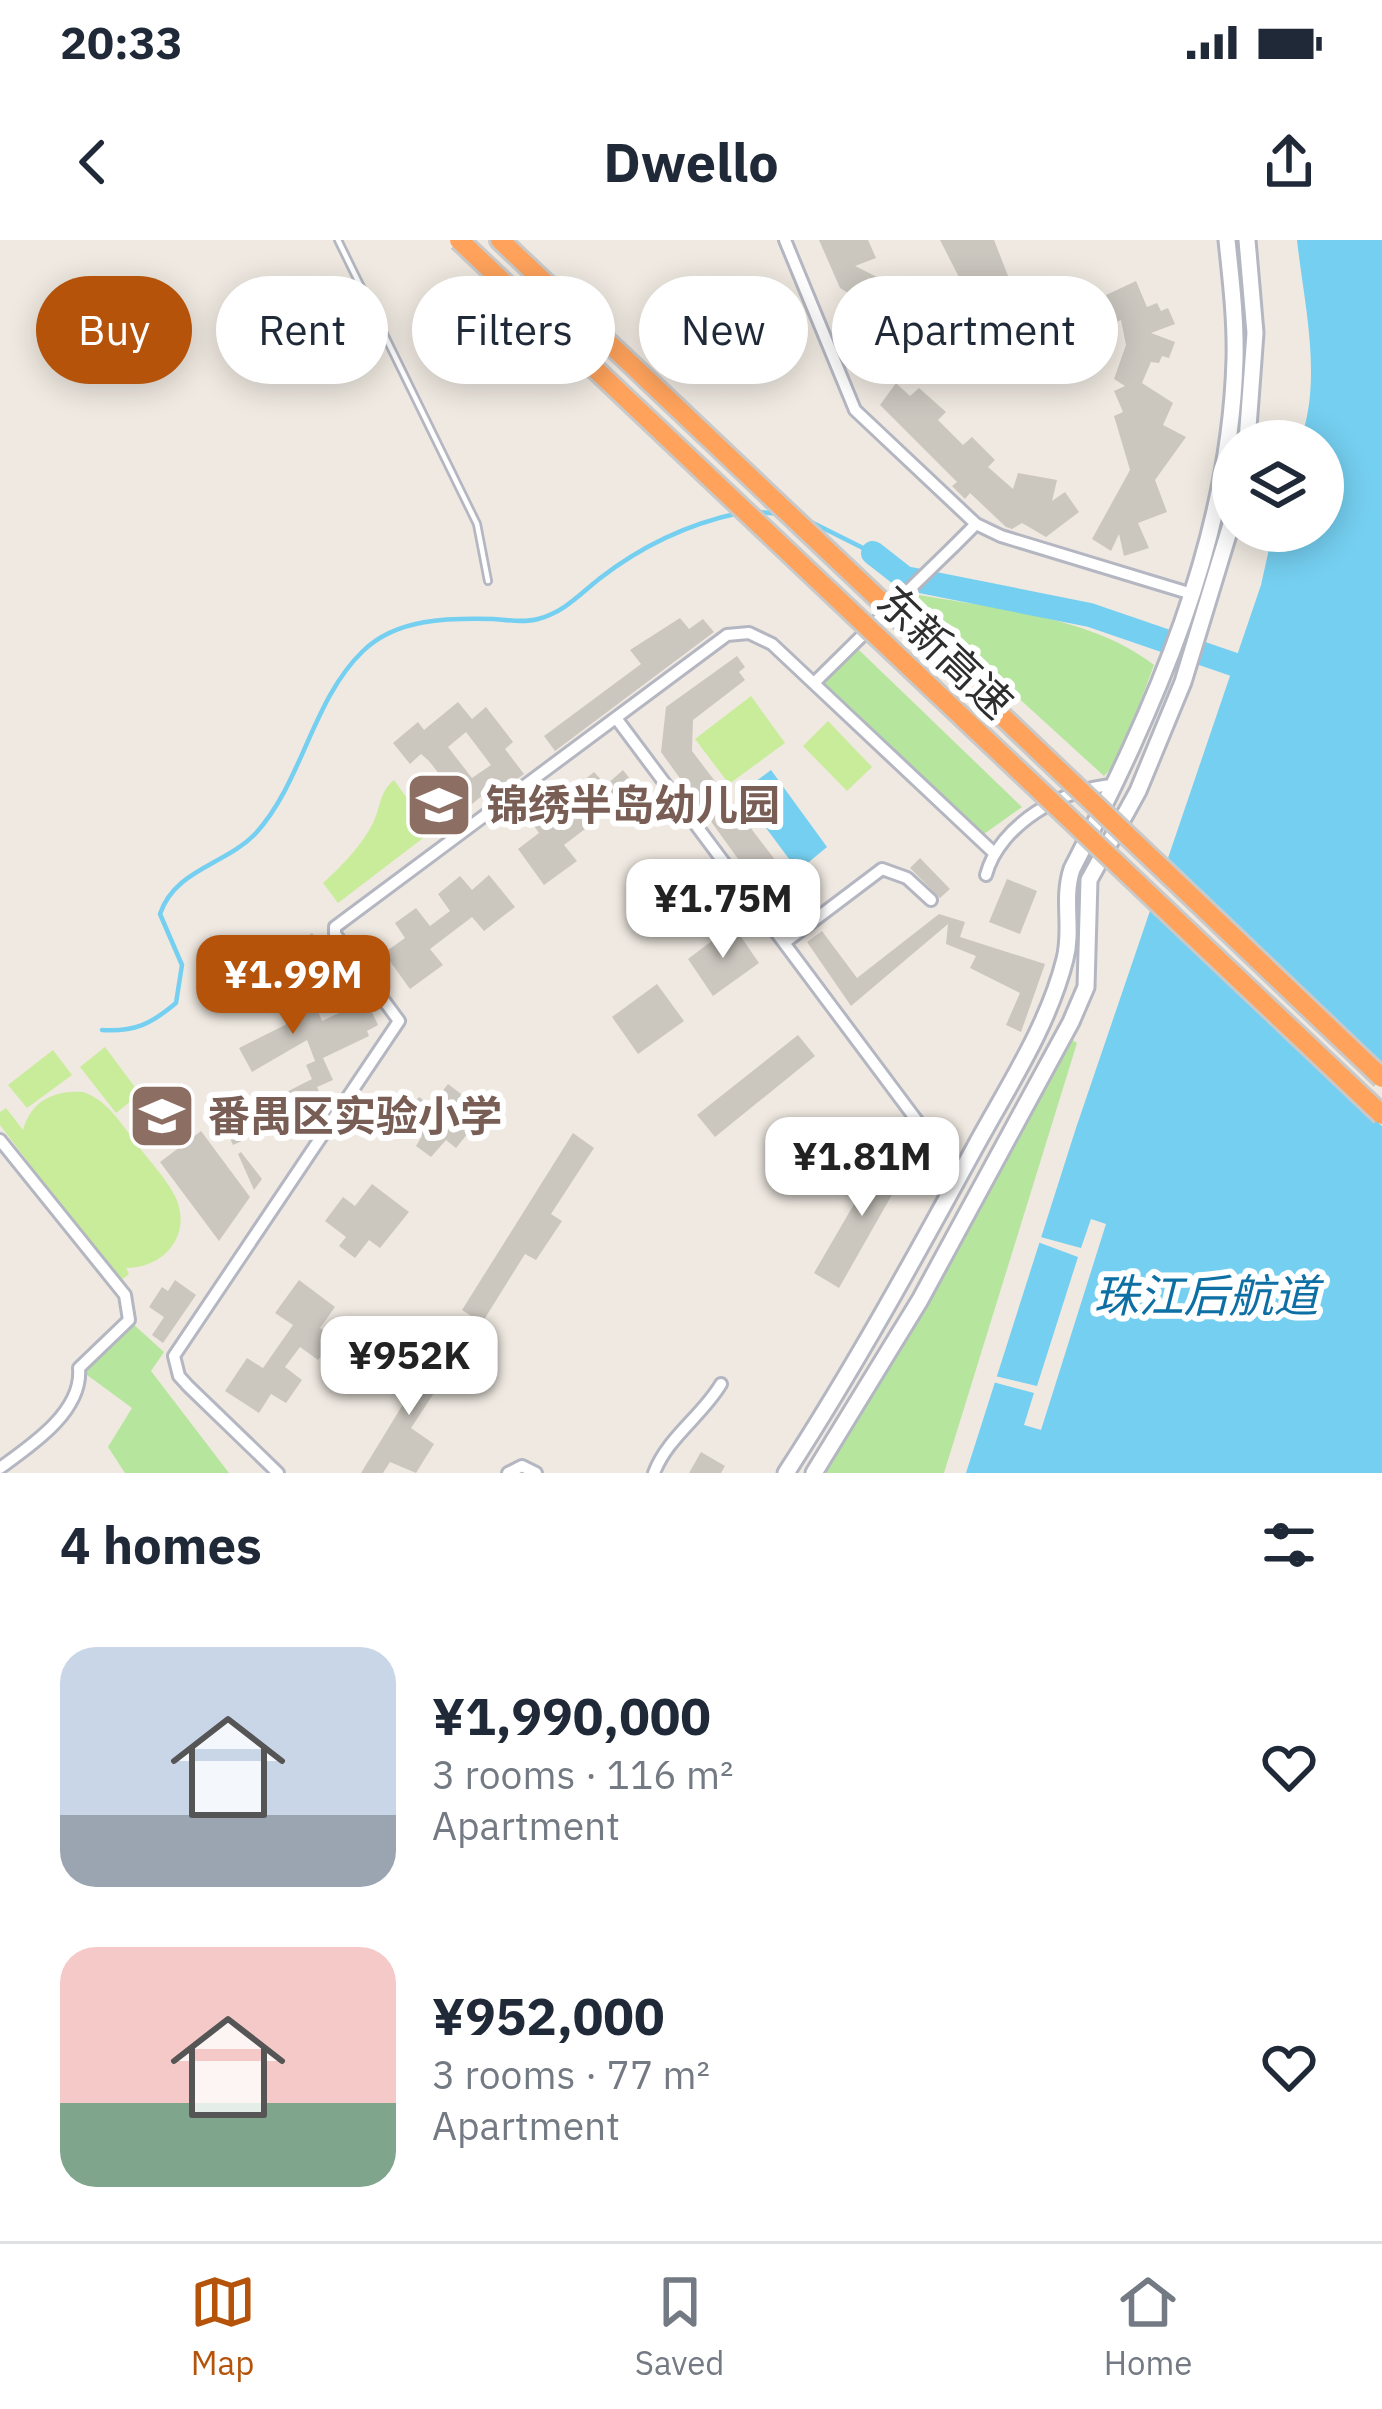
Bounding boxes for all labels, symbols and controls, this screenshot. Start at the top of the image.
text: 20:33 [60,13,183,71]
text: Dwello [603,127,779,197]
icon: back [60,129,126,195]
icon: share [1256,129,1322,195]
chip: Buy [36,276,192,384]
chip: Rent [216,276,388,384]
chip: Filters [412,276,615,384]
chip: New [639,276,808,384]
chip: Apartment [832,276,1118,384]
map controls [1212,420,1344,552]
button: layers [1212,420,1344,552]
street label: 东新高速 [866,574,1025,730]
school or university icon: 锦绣半岛幼儿园 [404,770,474,840]
place label: 锦绣半岛幼儿园 [486,777,780,832]
pin: ¥1.75M [625,859,821,961]
text: ¥1.75M [653,872,793,923]
pin: ¥1.99M [195,935,391,1037]
text: ¥1.99M [223,948,363,999]
school or university icon: 番禺区实验小学 [127,1081,197,1151]
place label: 番禺区实验小学 [208,1088,502,1143]
pin: ¥1.81M [764,1117,960,1219]
text: ¥1.81M [792,1130,932,1181]
water label: 珠江后航道 [1093,1266,1324,1324]
pin: ¥952K [325,1316,493,1418]
text: ¥952K [348,1329,470,1380]
text: 4 homes [60,1512,262,1578]
icon: filters [1256,1512,1322,1578]
text: ¥1,990,000 [432,1683,711,1749]
icon: home [156,1695,300,1839]
icon: heart [1256,1734,1322,1800]
text: 3 rooms · 116 m² [432,1749,734,1800]
text: Apartment [432,1800,620,1851]
text: ¥952,000 [432,1983,665,2049]
icon: home [156,1995,300,2139]
icon: heart [1256,2034,1322,2100]
text: 3 rooms · 77 m² [432,2049,710,2100]
text: Apartment [432,2100,620,2151]
tab: Map [190,2269,256,2384]
tab: Saved [635,2269,725,2384]
tab: Home [1104,2269,1192,2384]

